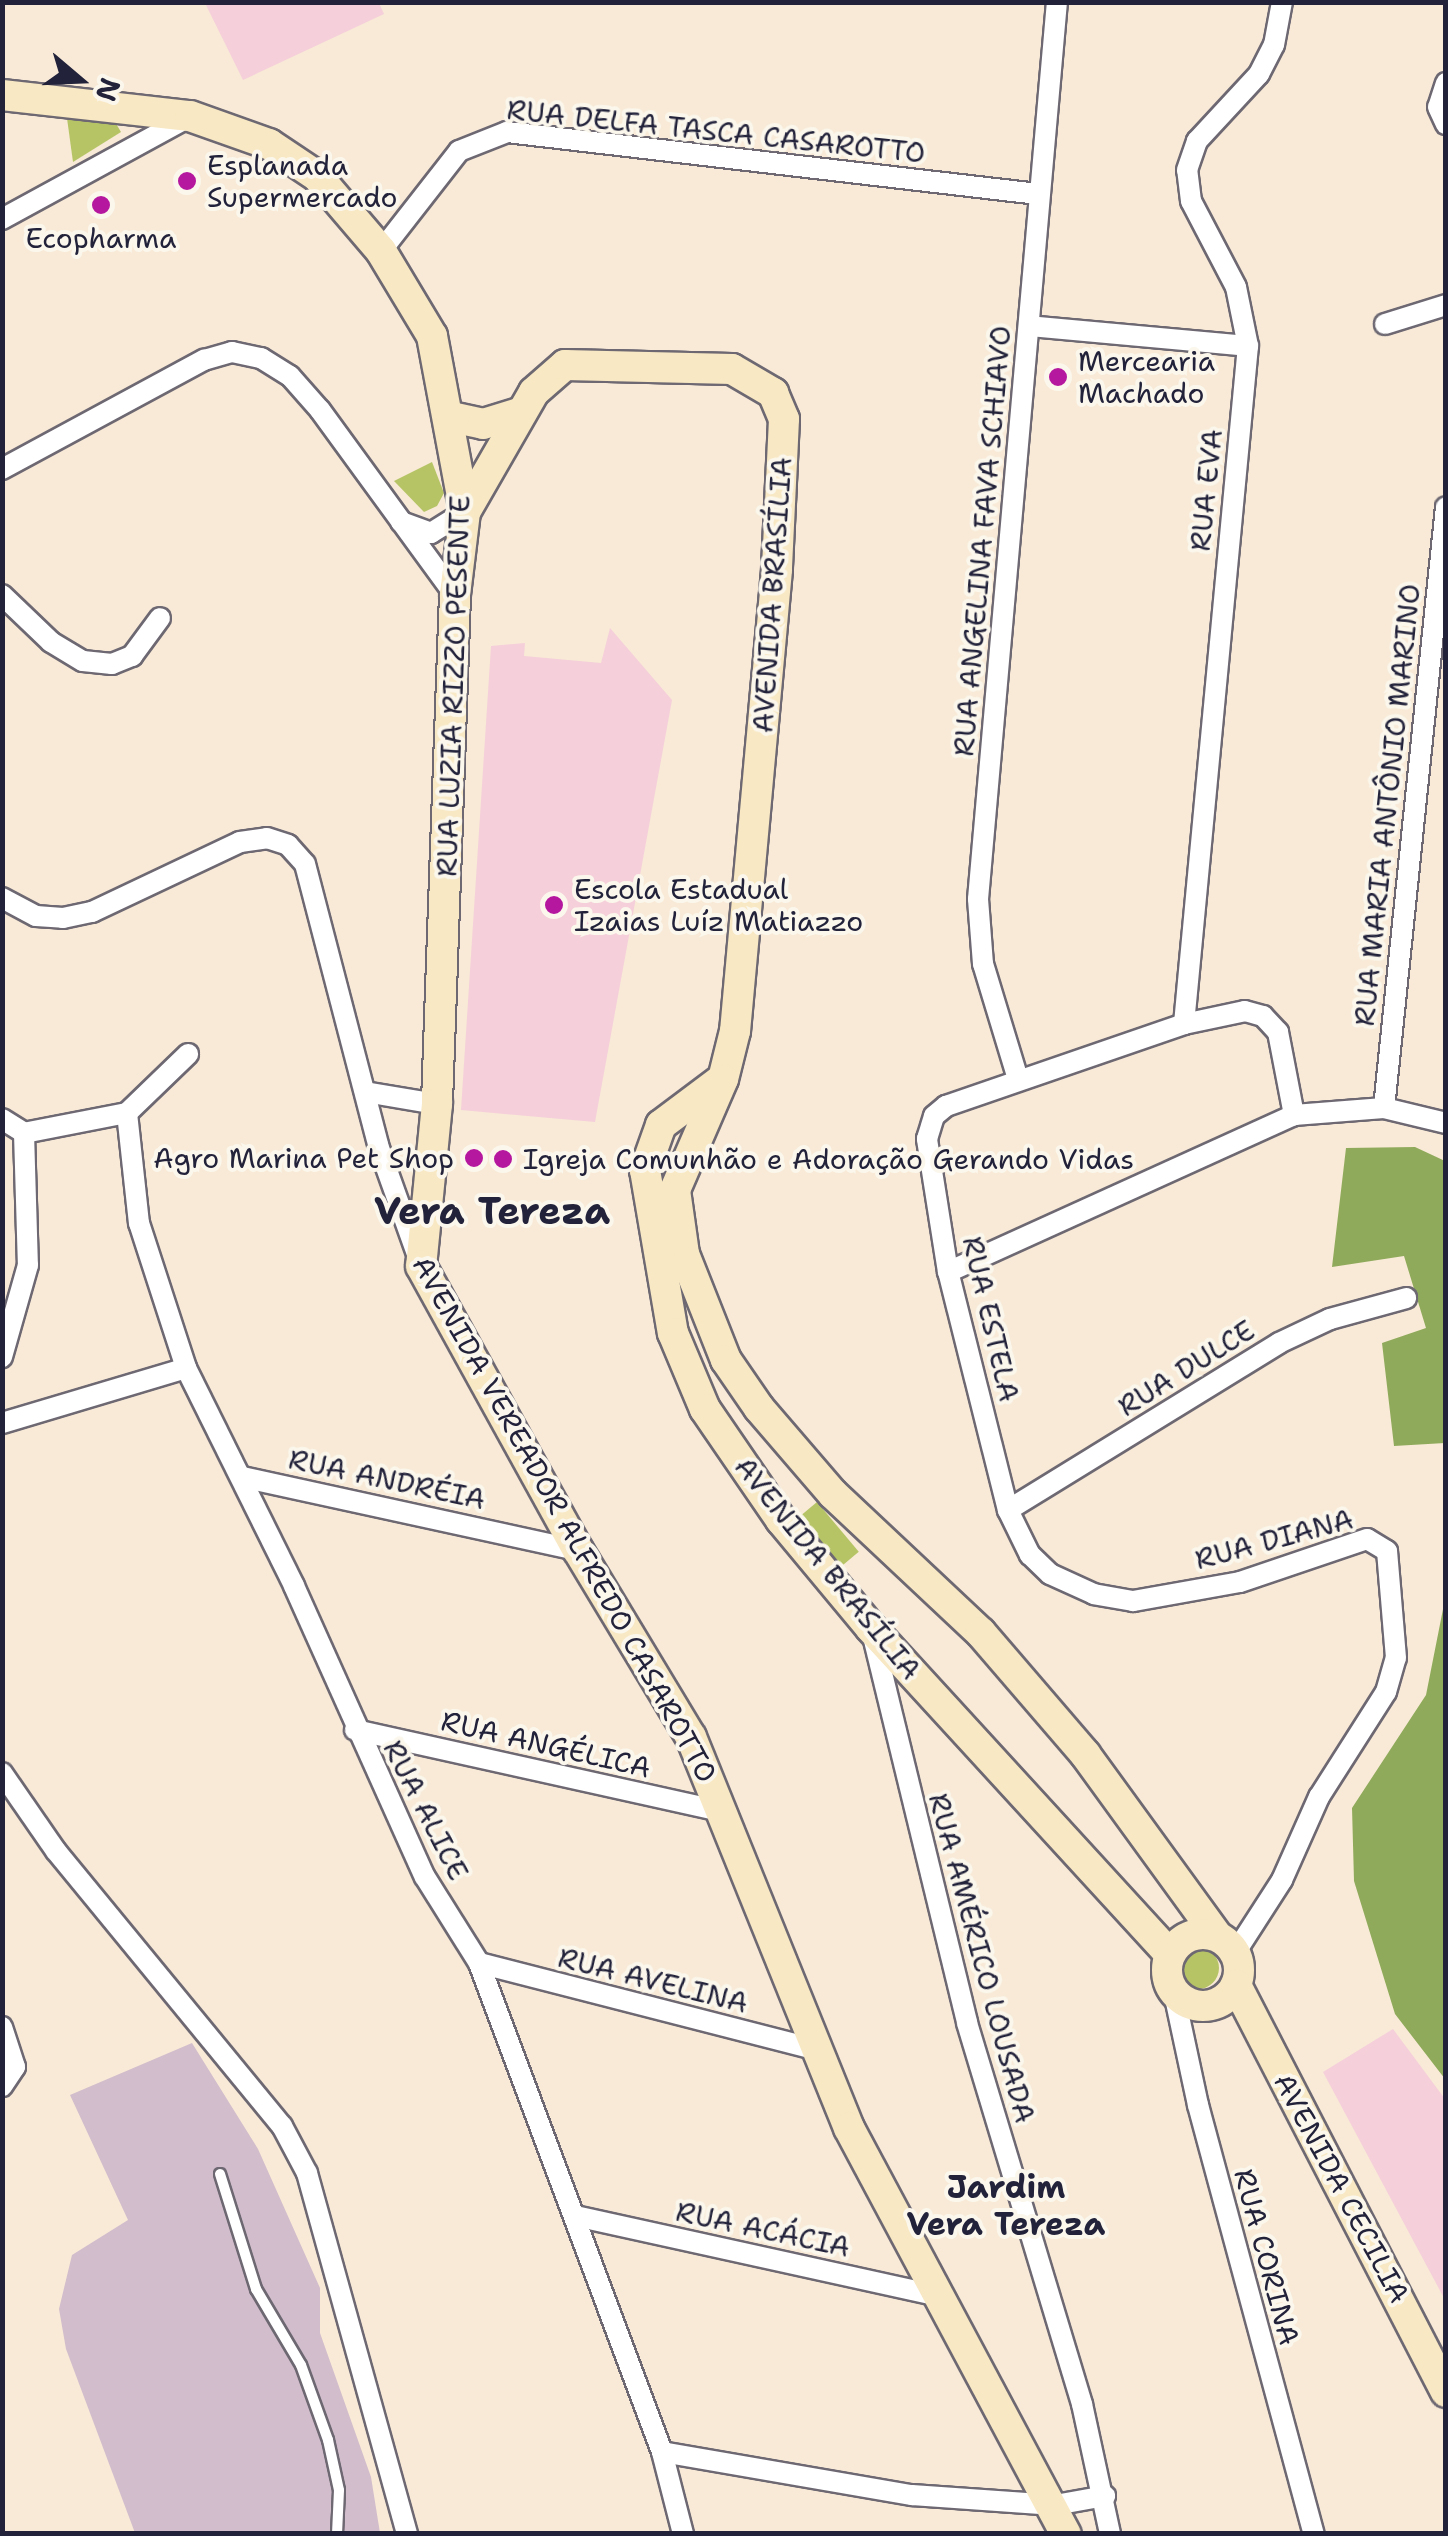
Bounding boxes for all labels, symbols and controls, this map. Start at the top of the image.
north arrow [30,30,130,130]
text: N [87,73,130,106]
street label: RUA DELFA TASCA CASAROTTO [505,92,927,170]
place label: Esplanada Supermercado [207,148,397,214]
marker: Esplanada Supermercado [176,170,198,192]
marker: Ecopharma [90,194,112,216]
place label: Ecopharma [26,221,176,255]
street label: RUA ANGELINA FAVA SCHIAVO [946,324,1018,758]
place label: Mercearia Machado [1078,344,1215,410]
marker: Mercearia Machado [1047,366,1069,388]
street label: RUA EVA [1183,427,1229,553]
street label: AVENIDA BRASÍLIA [746,456,798,734]
street label: RUA LUZIA RIZZO PESENTE [430,495,476,877]
street label: RUA MARIA ANTÔNIO MARINO [1347,582,1427,1028]
place label: Escola Estadual Izaias Luíz Matiazzo [574,872,863,938]
marker: Escola Estadual Izaias Luíz Matiazzo [543,894,565,916]
place label: Agro Marina Pet Shop [153,1141,454,1175]
place label: Igreja Comunhão e Adoração Gerando Vidas [523,1142,1134,1176]
marker: Agro Marina Pet Shop [463,1147,485,1169]
marker: Igreja Comunhão e Adoração Gerando Vidas [492,1148,514,1170]
district label: Vera Tereza [374,1188,610,1234]
street label: RUA ESTELA [956,1233,1026,1405]
street label: AVENIDA VEREADOR ALFREDO CASAROTTO [406,1250,724,1788]
street label: RUA DULCE [1112,1313,1260,1423]
street label: RUA ANDRÉIA [286,1442,488,1516]
street label: AVENIDA BRASÍLIA [728,1450,928,1686]
street label: RUA DIANA [1191,1502,1357,1576]
street label: RUA ANGÉLICA [438,1704,654,1784]
street label: RUA ALICE [376,1735,476,1885]
street label: RUA AMÉRICO LOUSADA [922,1790,1042,2126]
street label: RUA AVELINA [555,1940,751,2020]
street label: AVENIDA CECILIA [1267,2067,1417,2309]
street label: RUA CORINA [1227,2165,1307,2349]
district label: Jardim Vera Tereza [907,2169,1105,2244]
street label: RUA ACÁCIA [673,2194,853,2264]

